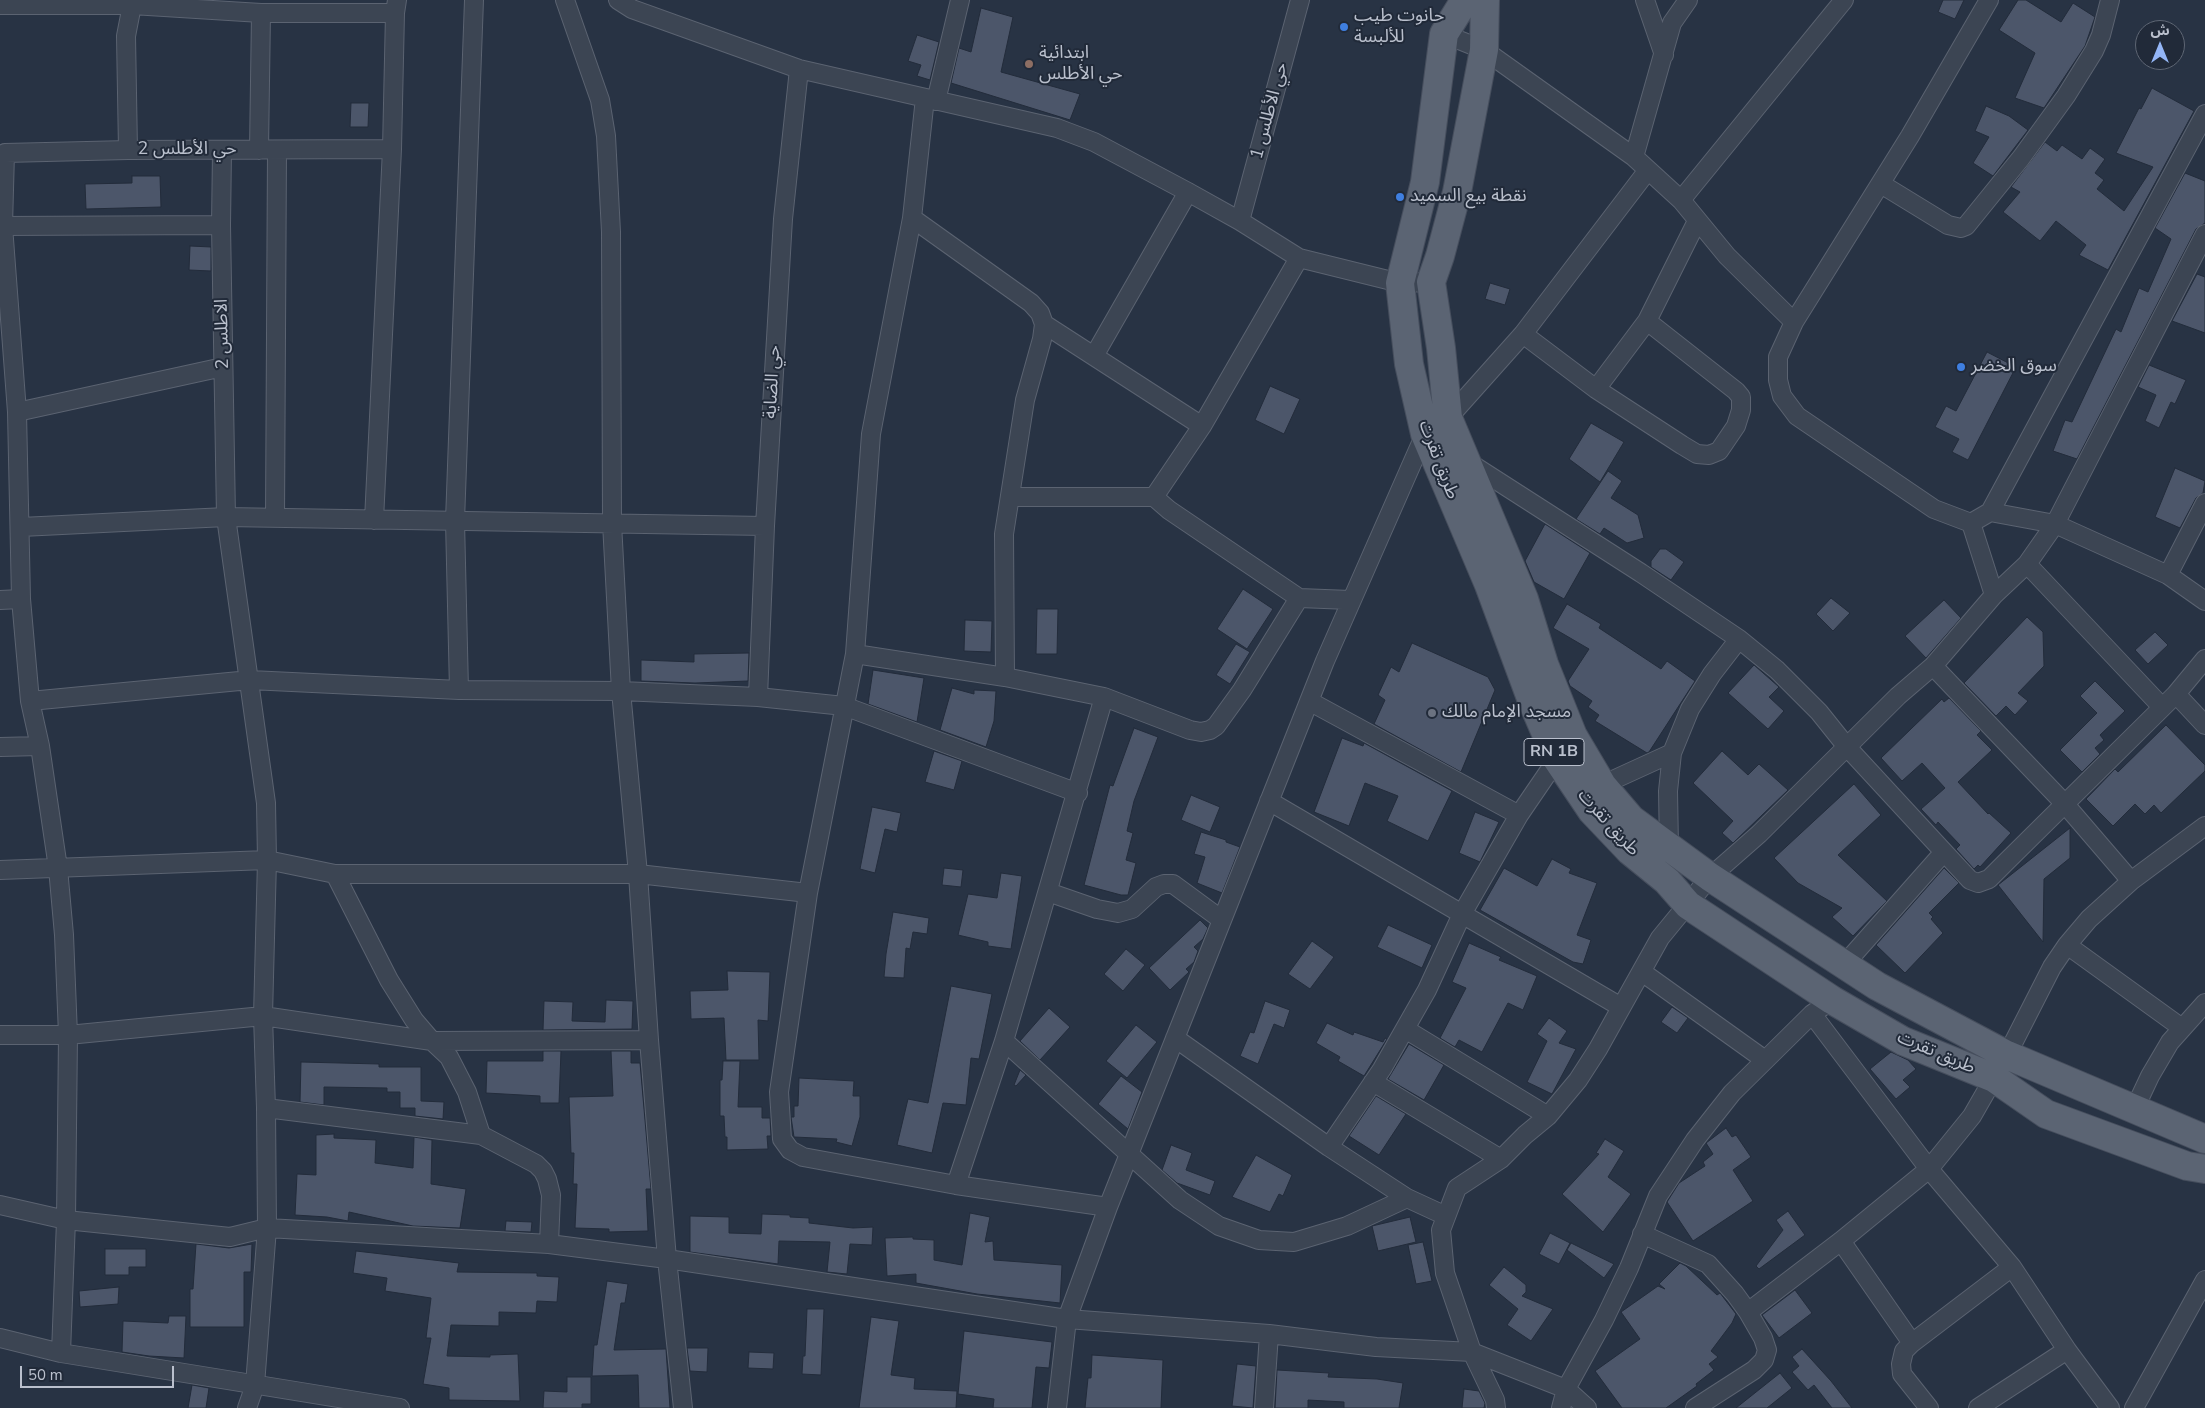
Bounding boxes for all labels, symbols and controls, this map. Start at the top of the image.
place label: حانوت طيب للألبسة [1354,6,1444,48]
north arrow [2135,20,2185,70]
marker: حانوت طيب للألبسة [1338,21,1350,33]
text: ش [2150,21,2170,40]
place label: ابتدائية حي الأطلس [1039,43,1123,86]
marker: ابتدائية حي الأطلس [1023,58,1035,70]
street label: حي الأطلس 1 [1247,60,1293,162]
street label: حي الأطلس 2 [137,139,237,161]
place label: نقطة بيع السميد [1410,186,1527,208]
marker: نقطة بيع السميد [1394,191,1406,203]
street label: الاطلس 2 [212,299,234,369]
street label: حي الضاية [760,345,786,419]
place label: سوق الخضر [1971,356,2057,378]
marker: سوق الخضر [1955,361,1967,373]
street label: طريق تقرت [1413,418,1463,502]
place label: مسجد الإمام مالك [1442,702,1571,724]
marker: مسجد الإمام مالك [1426,707,1438,719]
road number: RN 1B [1524,739,1584,766]
street label: طريق تقرت [1572,785,1644,861]
street label: طريق تقرت [1894,1027,1978,1079]
scale bar [22,1356,176,1388]
text: 50 m [28,1365,63,1385]

